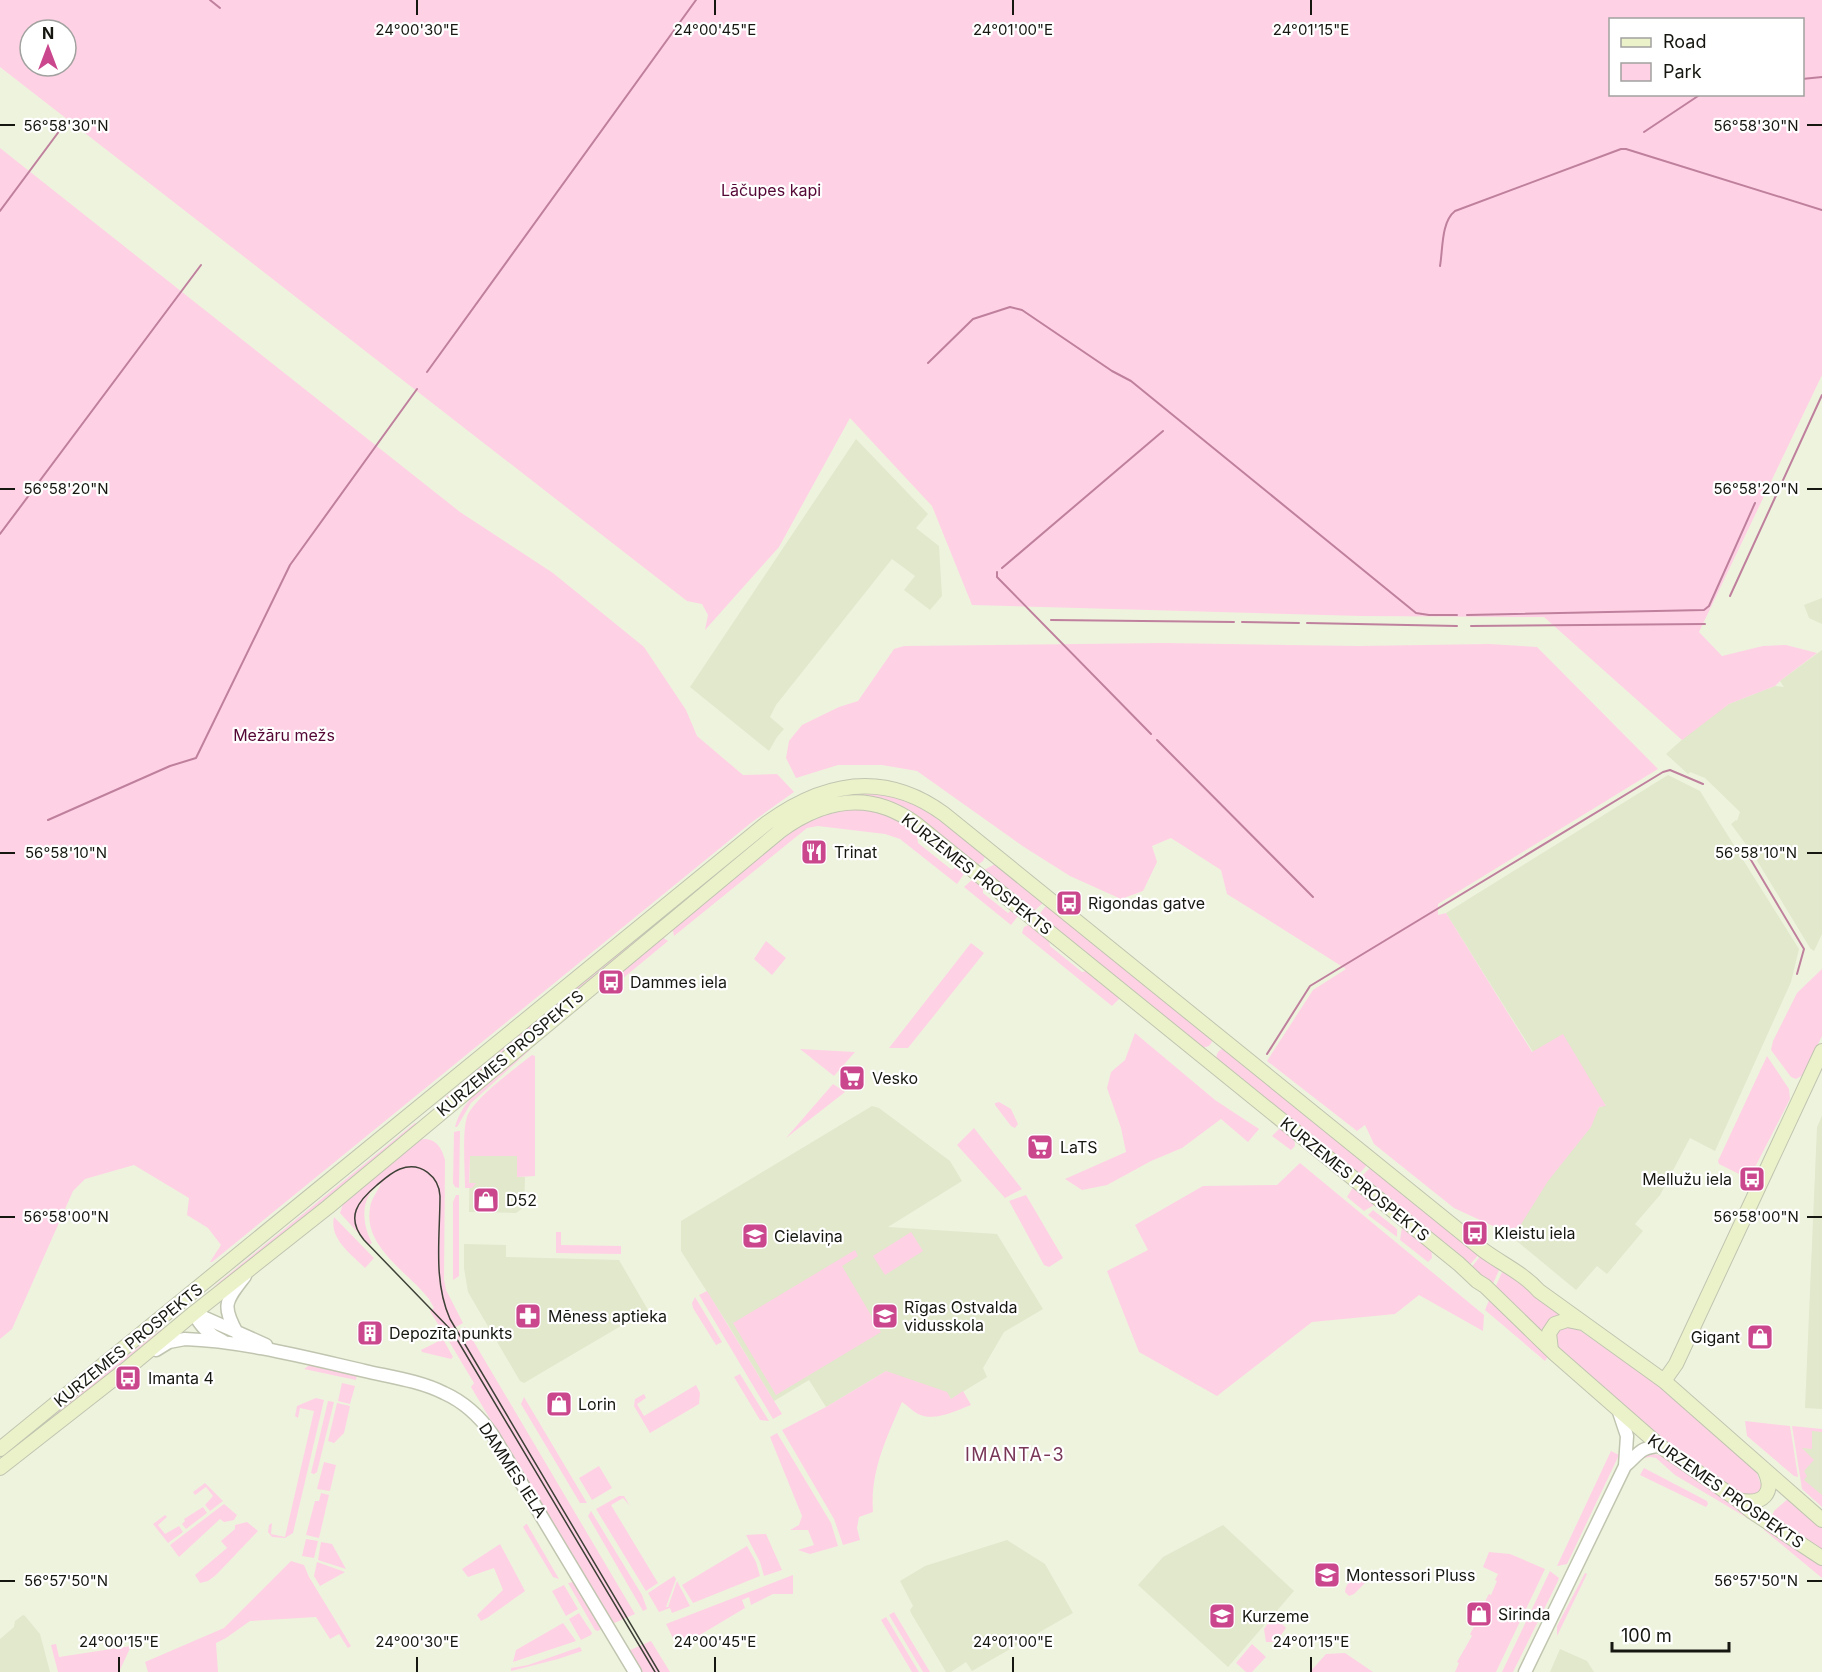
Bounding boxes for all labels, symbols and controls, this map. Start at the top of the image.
north arrow [18,18,78,78]
legend [1609,18,1804,96]
text: 24°00'30"E [375,20,459,39]
text: 24°00'45"E [674,20,756,39]
text: 24°01'00"E [973,20,1053,39]
text: 24°01'15"E [1273,20,1349,39]
text: N [42,23,54,43]
text: Road [1663,31,1706,52]
text: Park [1663,61,1702,82]
text: 56°58'30"N [23,116,109,135]
text: 56°58'30"N [1713,116,1799,135]
park label: Lāčupes kapi [721,180,821,200]
text: 56°58'20"N [23,479,109,498]
text: 56°58'20"N [1713,479,1799,498]
park label: Mežāru mežs [233,725,335,745]
street label: KURZEMES PROSPEKTS [898,809,1056,939]
restaurant icon: Trinat [799,837,829,867]
place label: Trinat [834,842,877,862]
text: 56°58'10"N [25,843,107,862]
text: 56°58'10"N [1715,843,1797,862]
bus stop icon: Rigondas gatve [1054,888,1084,918]
place label: Rigondas gatve [1088,893,1205,913]
bus stop icon: Dammes iela [596,967,626,997]
place label: Dammes iela [630,972,727,992]
street label: KURZEMES PROSPEKTS [432,986,588,1120]
supermarket icon: Vesko [837,1063,867,1093]
place label: Vesko [872,1068,918,1088]
street label: KURZEMES PROSPEKTS [1277,1113,1433,1245]
supermarket icon: LaTS [1025,1132,1055,1162]
place label: LaTS [1060,1137,1098,1157]
bus stop icon: Mellužu iela [1737,1164,1767,1194]
place label: Mellužu iela [1642,1169,1732,1189]
shop icon: D52 [471,1185,501,1215]
place label: D52 [506,1190,537,1210]
text: 56°58'00"N [23,1207,109,1226]
text: 56°58'00"N [1713,1207,1799,1226]
bus stop icon: Kleistu iela [1460,1218,1490,1248]
school or university icon: Cielaviņa [740,1221,770,1251]
place label: Kleistu iela [1494,1223,1576,1243]
place label: Cielaviņa [774,1226,843,1246]
street label: KURZEMES PROSPEKTS [50,1279,206,1411]
place label: Rīgas Ostvalda vidusskola [904,1297,1017,1335]
pharmacy icon: Mēness aptieka [513,1301,543,1331]
school or university icon: Rīgas Ostvalda vidusskola [870,1301,900,1331]
place label: Mēness aptieka [548,1306,667,1326]
building icon: Depozīta punkts [355,1318,385,1348]
shop icon: Gigant [1745,1322,1775,1352]
place label: Depozīta punkts [389,1323,512,1343]
place label: Gigant [1691,1327,1740,1347]
bus stop icon: Imanta 4 [113,1363,143,1393]
place label: Imanta 4 [148,1368,214,1388]
shop icon: Lorin [544,1389,574,1419]
place label: Lorin [578,1394,616,1414]
street label: DAMMES IELA [475,1419,551,1521]
street label: KURZEMES PROSPEKTS [1644,1430,1808,1552]
district label: IMANTA-3 [965,1444,1065,1465]
school or university icon: Montessori Pluss [1312,1560,1342,1590]
place label: Montessori Pluss [1346,1565,1475,1585]
text: 56°57'50"N [24,1571,108,1590]
text: 56°57'50"N [1714,1571,1798,1590]
shop icon: Sirinda [1464,1599,1494,1629]
school or university icon: Kurzeme [1207,1601,1237,1631]
place label: Sirinda [1498,1604,1551,1624]
place label: Kurzeme [1242,1606,1309,1626]
scale bar [1612,1615,1729,1653]
text: 100 m [1621,1625,1672,1646]
text: 24°00'15"E [79,1632,159,1651]
text: 24°00'30"E [375,1632,459,1651]
text: 24°00'45"E [674,1632,756,1651]
text: 24°01'00"E [973,1632,1053,1651]
text: 24°01'15"E [1273,1632,1349,1651]

